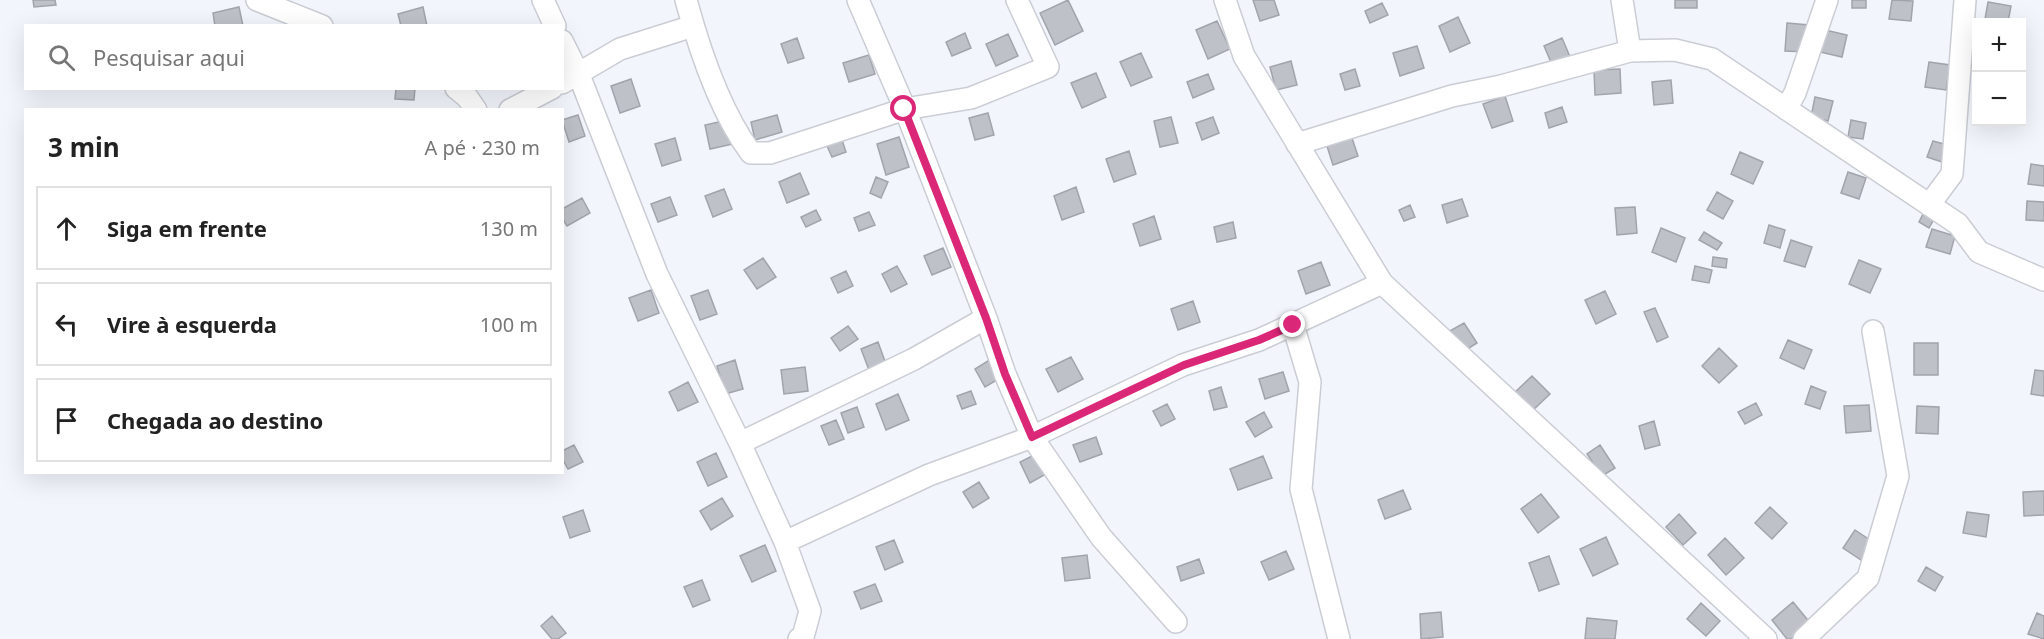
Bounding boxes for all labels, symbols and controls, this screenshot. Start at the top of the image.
map controls [1972,18,2026,126]
button: + [1972,18,2026,72]
search box [24,24,564,90]
icon: search [45,41,78,74]
text: Pesquisar aqui [93,42,245,72]
button: − [1972,72,2026,126]
route start [890,95,916,121]
text: 3 min [48,129,120,165]
text: A pé · 230 m [424,134,540,161]
icon: ahead [50,212,83,245]
text: Siga em frente [107,213,267,243]
text: 130 m [480,215,538,242]
icon: left [50,308,83,341]
text: Vire à esquerda [107,309,277,339]
text: 100 m [480,311,538,338]
route end [1279,311,1305,337]
icon: arrive [50,404,83,437]
text: Chegada ao destino [107,405,323,435]

